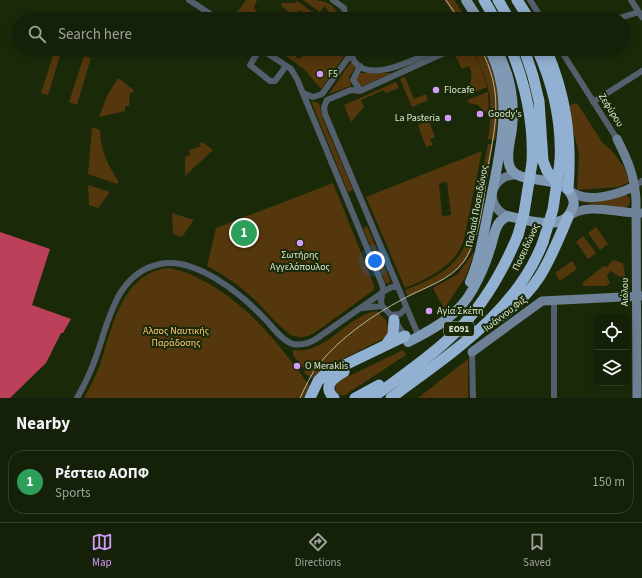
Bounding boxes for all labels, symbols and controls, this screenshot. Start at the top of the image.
search box [12,12,630,56]
icon: search [26,23,48,45]
text: Search here [58,24,132,45]
place label: F5 [328,67,338,81]
marker: F5 [315,69,325,79]
place label: Flocafe [444,83,474,97]
marker: Flocafe [431,85,441,95]
street label: Ζεφύρου [595,90,627,130]
place label: Goody's [488,107,522,121]
marker: Goody's [475,109,485,119]
place label: La Pasteria [395,111,440,125]
marker: La Pasteria [443,113,453,123]
street label: Παλαιά Ποσειδώνος [462,163,492,248]
pin: 1 [231,218,257,248]
street label: Ποσειδώνος [509,220,543,273]
marker: Σωτήρης Αγγελόπουλος [295,238,305,248]
place label: Σωτήρης Αγγελόπουλος [270,248,331,274]
your location [365,251,385,271]
street label: Αιόλου [618,278,632,306]
street label: Ιωάννου Φιξ [480,293,530,335]
place label: Αγία Σκέπη [437,304,483,318]
marker: Αγία Σκέπη [424,306,434,316]
map controls [594,314,630,386]
button: locate [594,314,630,350]
road number: ΕΟ91 [444,322,474,336]
park label: Αλσος Ναυτικής Παράδοσης [143,324,210,350]
button: layers [594,350,630,386]
place label: O Meraklis [305,359,348,373]
marker: O Meraklis [292,361,302,371]
text: Nearby [16,412,70,436]
text: Ρέστειο ΑΟΠΦ [55,463,149,484]
text: 1 [27,473,33,491]
text: 150 m [592,473,625,491]
text: Sports [55,484,90,502]
tab: Map [91,531,113,570]
tab: Directions [295,531,341,570]
tab: Saved [523,531,551,570]

